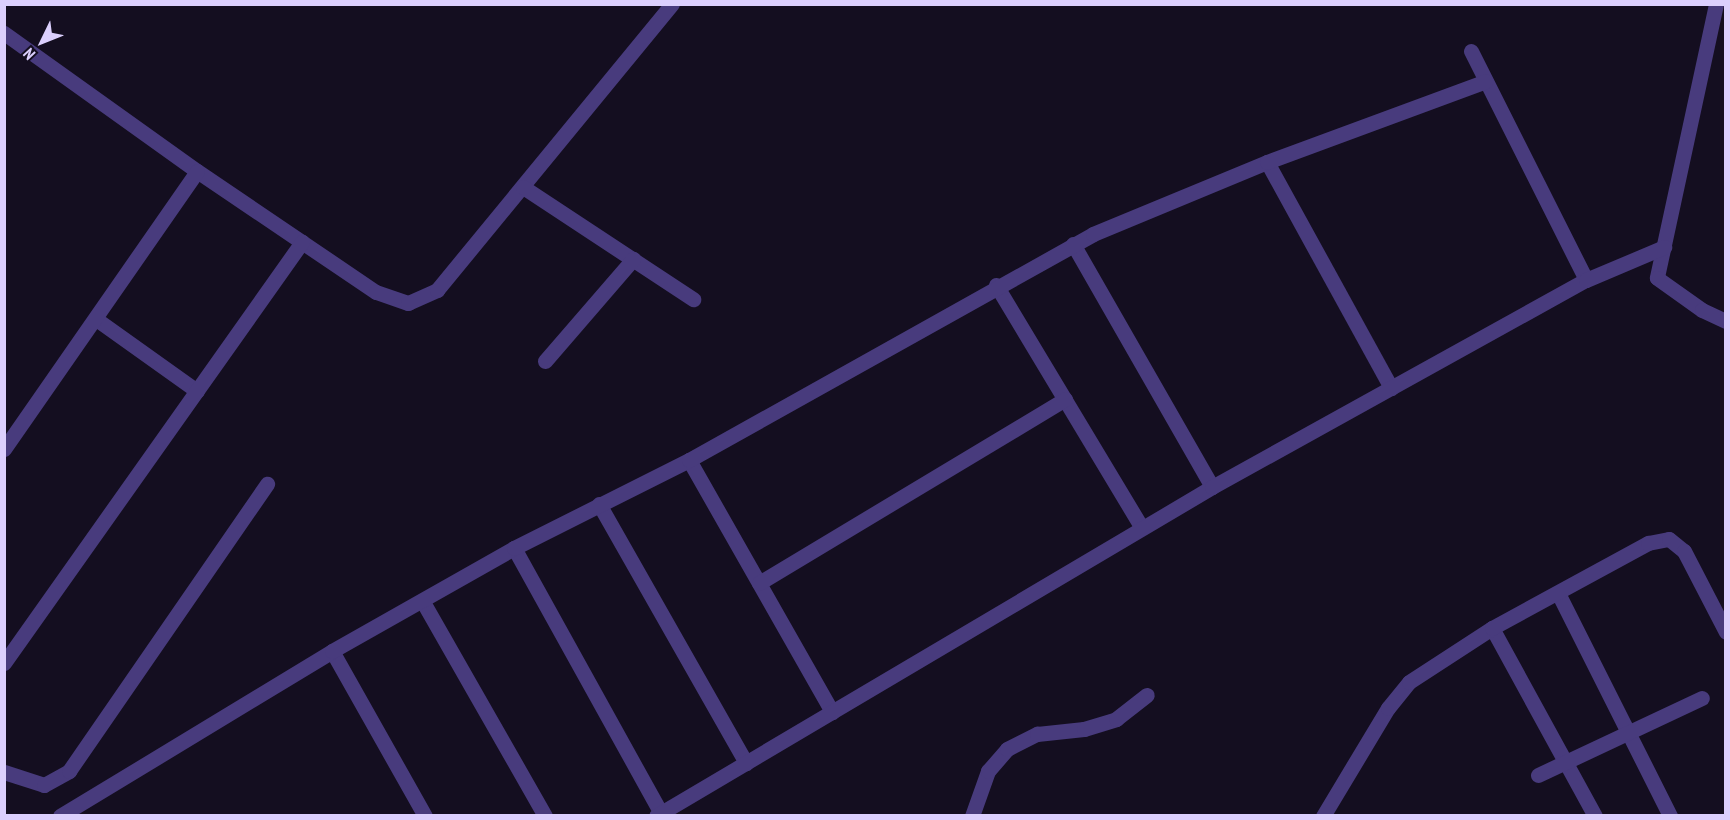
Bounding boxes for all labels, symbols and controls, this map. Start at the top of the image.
north arrow [12,12,72,72]
text: N [19,44,39,64]

